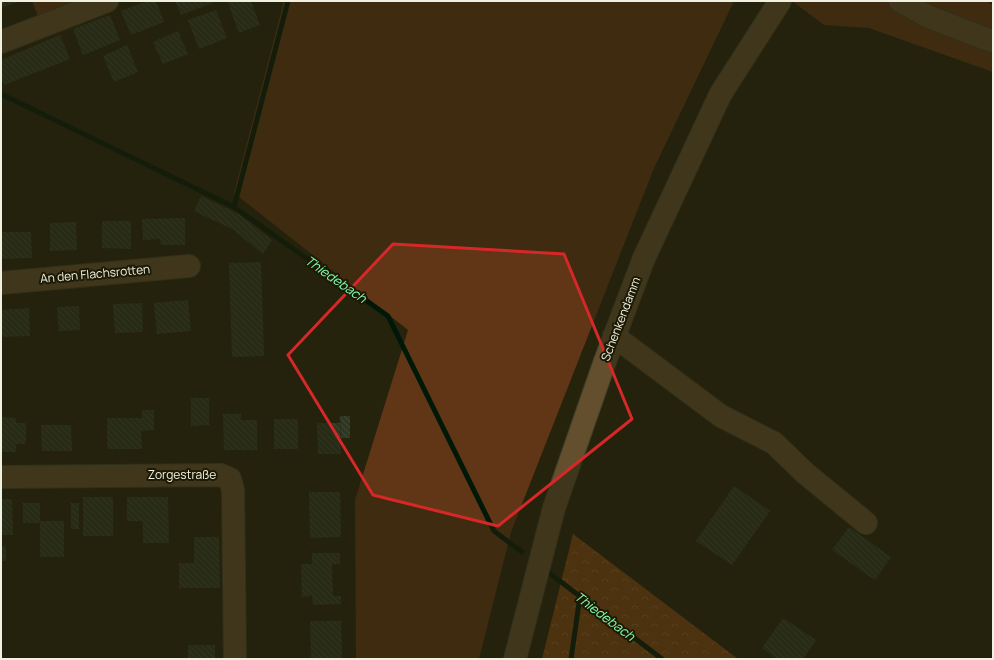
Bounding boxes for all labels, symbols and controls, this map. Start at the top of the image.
water label: Thiedebach [302,251,371,308]
street label: An den Flachsrotten [39,260,151,287]
street label: Schenkendamm [597,274,644,363]
street label: Zorgestraße [148,466,216,483]
water label: Thiedebach [571,587,640,645]

